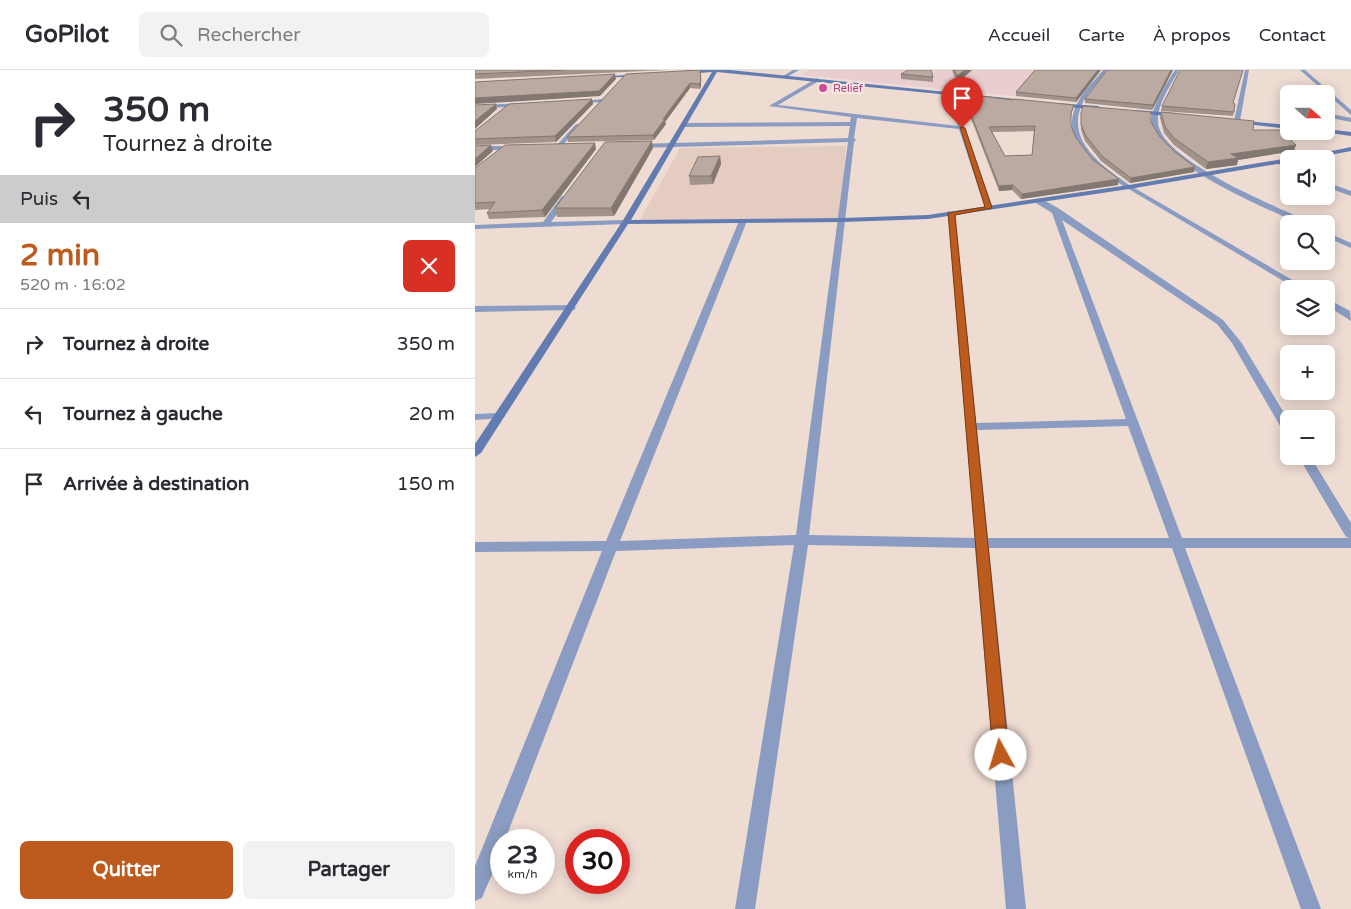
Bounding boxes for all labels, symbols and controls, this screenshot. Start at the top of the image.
search box [139,12,489,57]
text: GoPilot [25,20,109,49]
icon: search [157,21,185,49]
text: Rechercher [197,24,300,46]
text: Accueil [988,24,1050,46]
text: Carte [1078,24,1125,46]
text: À propos [1153,24,1231,46]
text: Contact [1259,24,1326,46]
pin [941,77,983,128]
marker: Relief [817,82,829,94]
place label: Relief [833,82,864,95]
icon: arrive [948,84,976,112]
north arrow [1280,85,1335,140]
map controls [1280,85,1335,465]
text: 350 m [103,89,210,131]
icon: right [20,90,85,155]
text: Tournez à droite [103,131,272,157]
button: sound [1280,150,1335,205]
icon: left [68,185,96,213]
text: Puis [20,188,58,210]
button: search [1280,215,1335,270]
text: 2 min [20,237,100,274]
button: close [403,240,455,292]
text: 520 m · 16:02 [20,275,126,295]
button: layers [1280,280,1335,335]
icon: right [20,330,48,358]
text: Tournez à droite [63,333,209,355]
text: 350 m [397,333,455,355]
button: + [1280,345,1335,400]
icon: left [20,400,48,428]
text: Tournez à gauche [63,403,223,425]
text: 20 m [409,403,455,425]
button: − [1280,410,1335,465]
icon: arrive [20,470,48,498]
text: Arrivée à destination [63,473,249,495]
text: 150 m [397,473,455,495]
position arrow [974,728,1026,780]
speed limit sign: 30 [565,829,630,894]
text: 23 [507,840,538,870]
button: Quitter [20,841,233,899]
button: Partager [243,841,455,899]
text: km/h [507,867,538,881]

